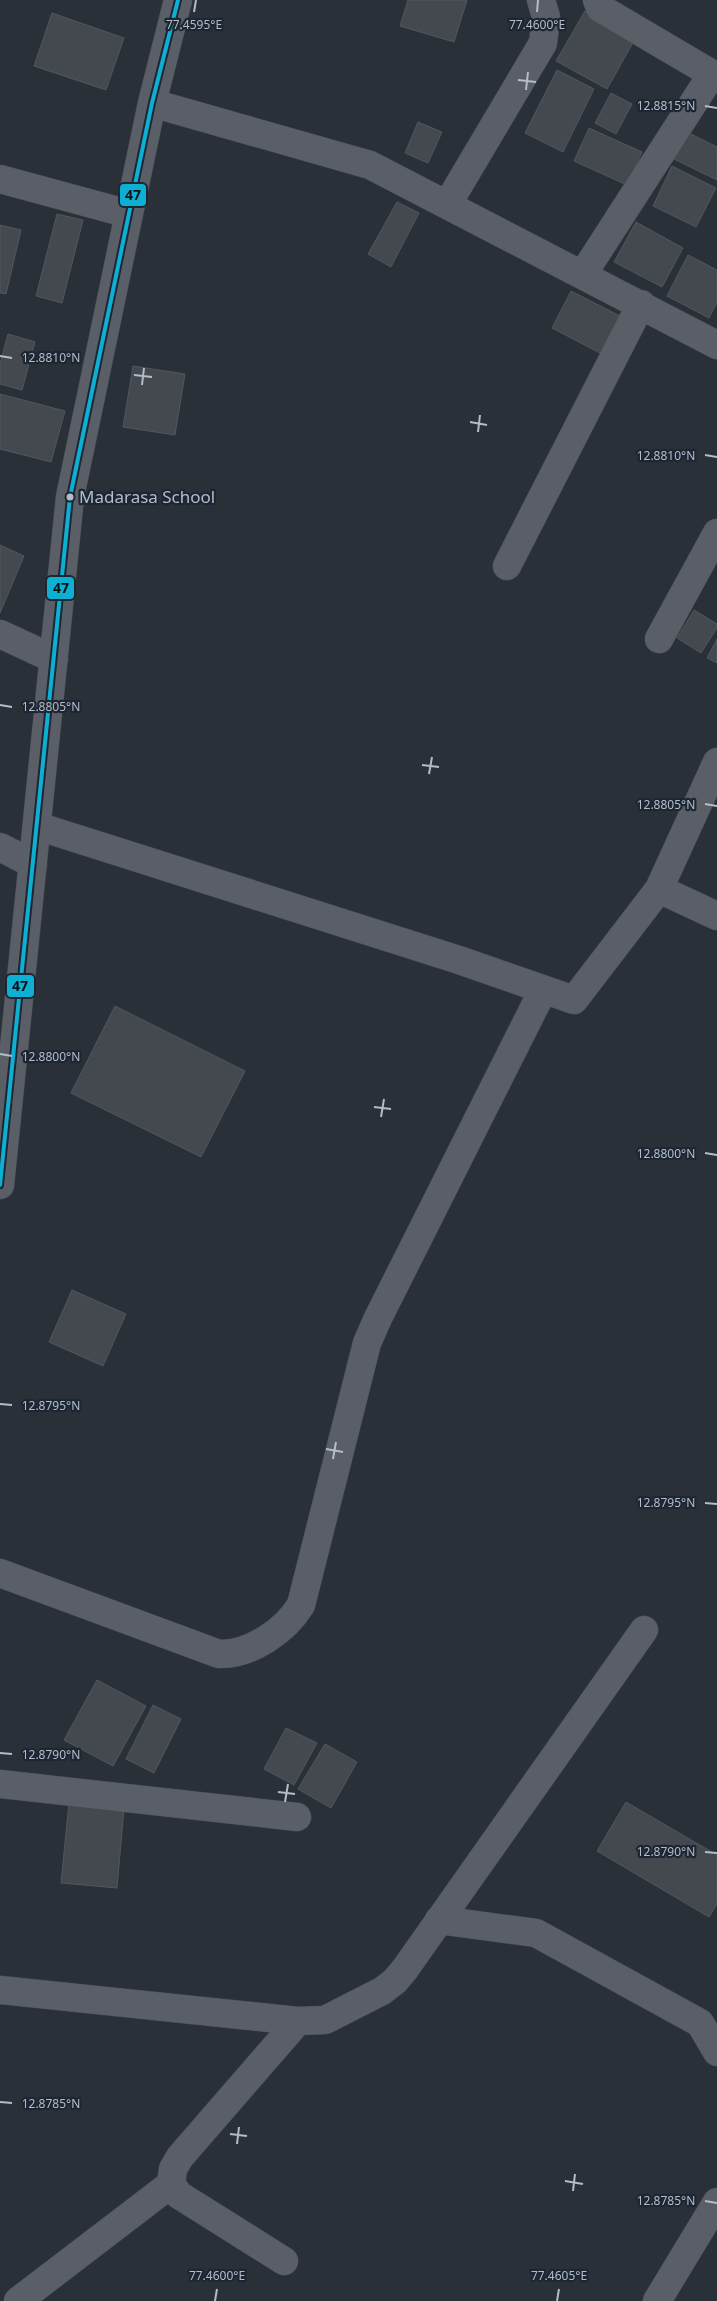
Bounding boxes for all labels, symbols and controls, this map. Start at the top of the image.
text: 77.4595°E [166,16,222,33]
text: 77.4600°E [509,16,565,33]
text: 12.8815°N [637,97,695,114]
line badge: 47 [119,183,147,207]
text: 47 [125,185,141,204]
text: 12.8810°N [22,349,80,366]
text: 12.8810°N [637,447,695,464]
place label: Madarasa School [79,485,215,508]
marker: Madarasa School [65,492,75,502]
line badge: 47 [46,576,75,600]
text: 47 [53,578,69,597]
text: 12.8805°N [22,698,80,715]
text: 12.8805°N [637,796,695,813]
line badge: 47 [6,974,35,998]
text: 47 [12,976,28,995]
text: 12.8800°N [22,1048,80,1065]
text: 12.8800°N [637,1145,695,1162]
text: 12.8795°N [22,1397,80,1414]
text: 12.8795°N [637,1494,695,1511]
text: 12.8790°N [22,1746,80,1763]
text: 12.8790°N [637,1843,695,1860]
text: 12.8785°N [22,2095,80,2112]
text: 12.8785°N [637,2192,695,2209]
text: 77.4600°E [189,2267,245,2284]
text: 77.4605°E [531,2267,587,2284]

